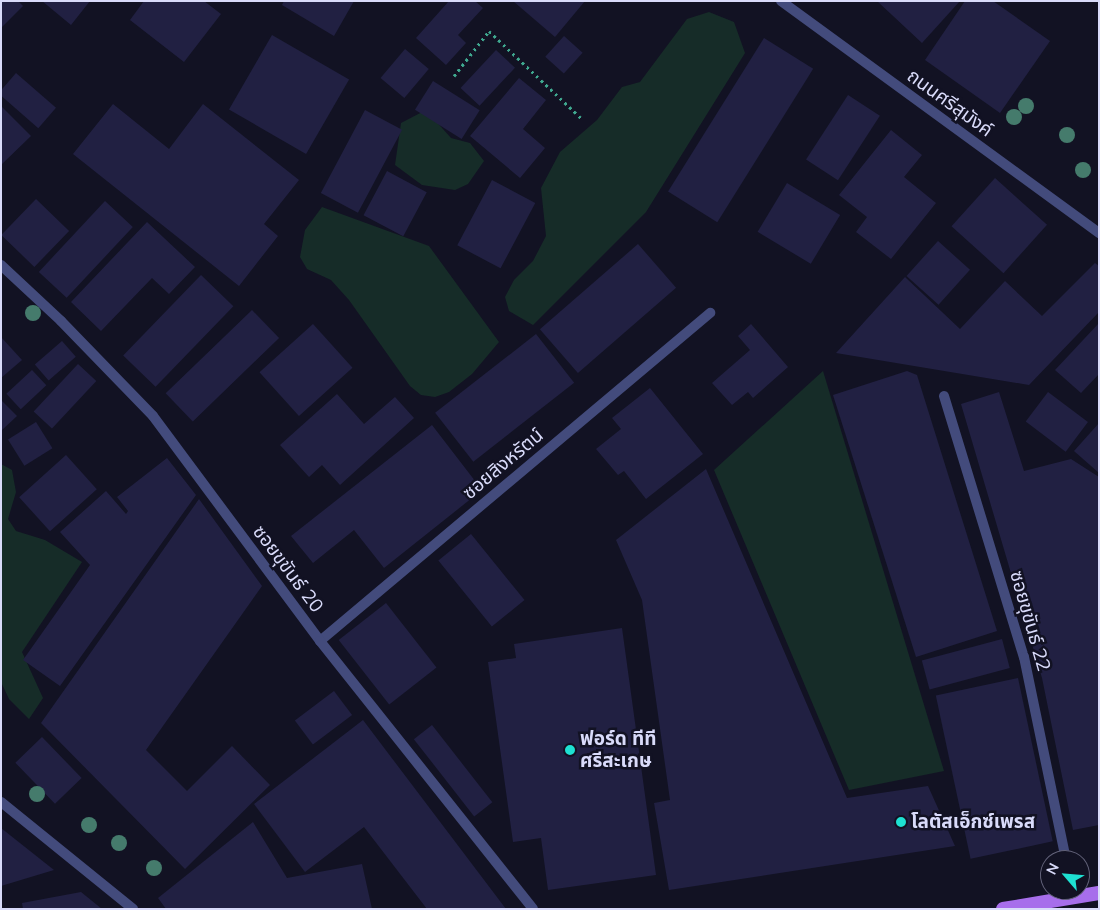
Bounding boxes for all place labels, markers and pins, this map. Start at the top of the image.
place label: ฟอร์ด ทีที ศรีสะเกษ [580,728,656,772]
marker: ฟอร์ด ทีที ศรีสะเกษ [564,744,576,756]
place label: โลตัสเอ็กซ์เพรส [911,811,1035,833]
marker: โลตัสเอ็กซ์เพรส [895,816,907,828]

